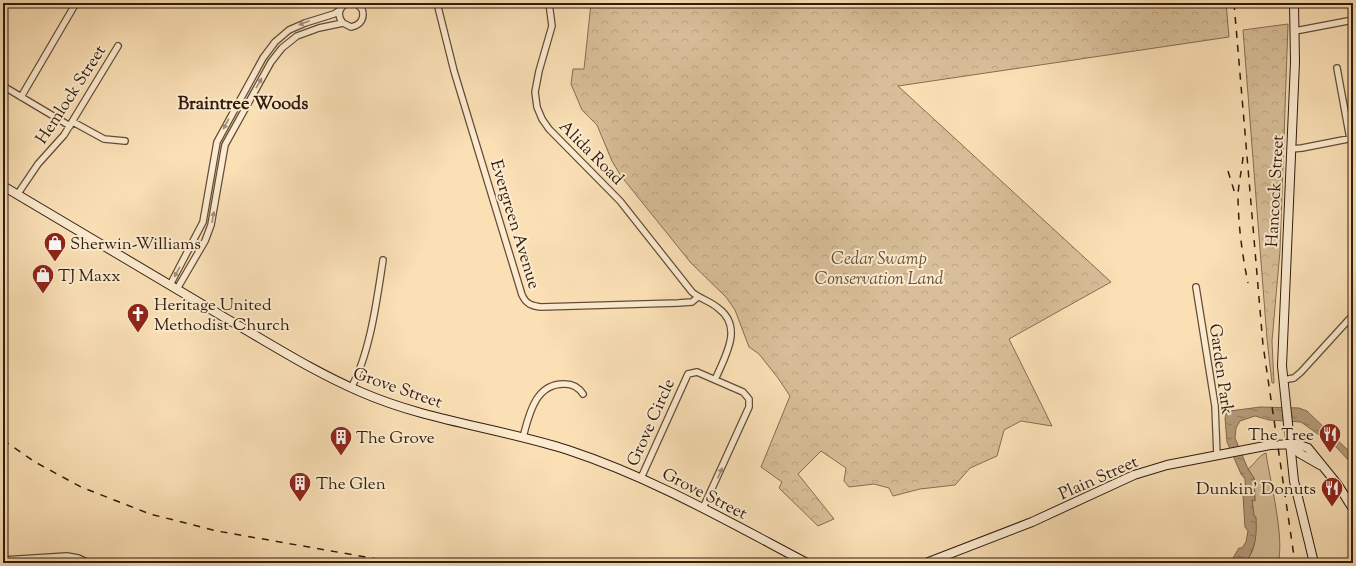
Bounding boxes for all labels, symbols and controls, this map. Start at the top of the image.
one-way arrow [297,21,309,27]
street label: Hemlock Street [31,41,113,149]
one-way arrow [256,77,263,89]
district label: Braintree Woods [178,92,308,118]
street label: Alida Road [553,116,629,191]
one-way arrow [223,118,229,130]
street label: Hancock Street [1261,134,1291,248]
street label: Evergreen Avenue [483,157,545,292]
one-way arrow [210,211,216,223]
shop icon: Sherwin-Williams [42,230,68,263]
place label: Sherwin-Williams [70,233,201,257]
park label: Cedar Swamp Conservation Land [815,248,944,292]
shop icon: TJ Maxx [30,262,56,295]
place label: TJ Maxx [58,265,121,289]
one-way arrow [174,266,180,278]
place label: Heritage United Methodist Church [154,294,290,338]
church icon: Heritage United Methodist Church [125,301,151,334]
street label: Garden Park [1202,322,1238,416]
street label: Grove Street [350,362,445,415]
street label: Grove Circle [622,375,682,471]
restaurant icon: The Tree [1317,421,1343,454]
building icon: The Grove [328,424,354,457]
place label: The Tree [1248,424,1314,448]
place label: The Grove [356,427,435,451]
street label: Plain Street [1055,451,1142,507]
street label: Grove Street [657,463,751,527]
one-way arrow [717,466,723,478]
building icon: The Glen [287,470,313,503]
place label: The Glen [316,473,386,497]
restaurant icon: Dunkin' Donuts [1319,475,1345,508]
place label: Dunkin' Donuts [1196,478,1316,502]

